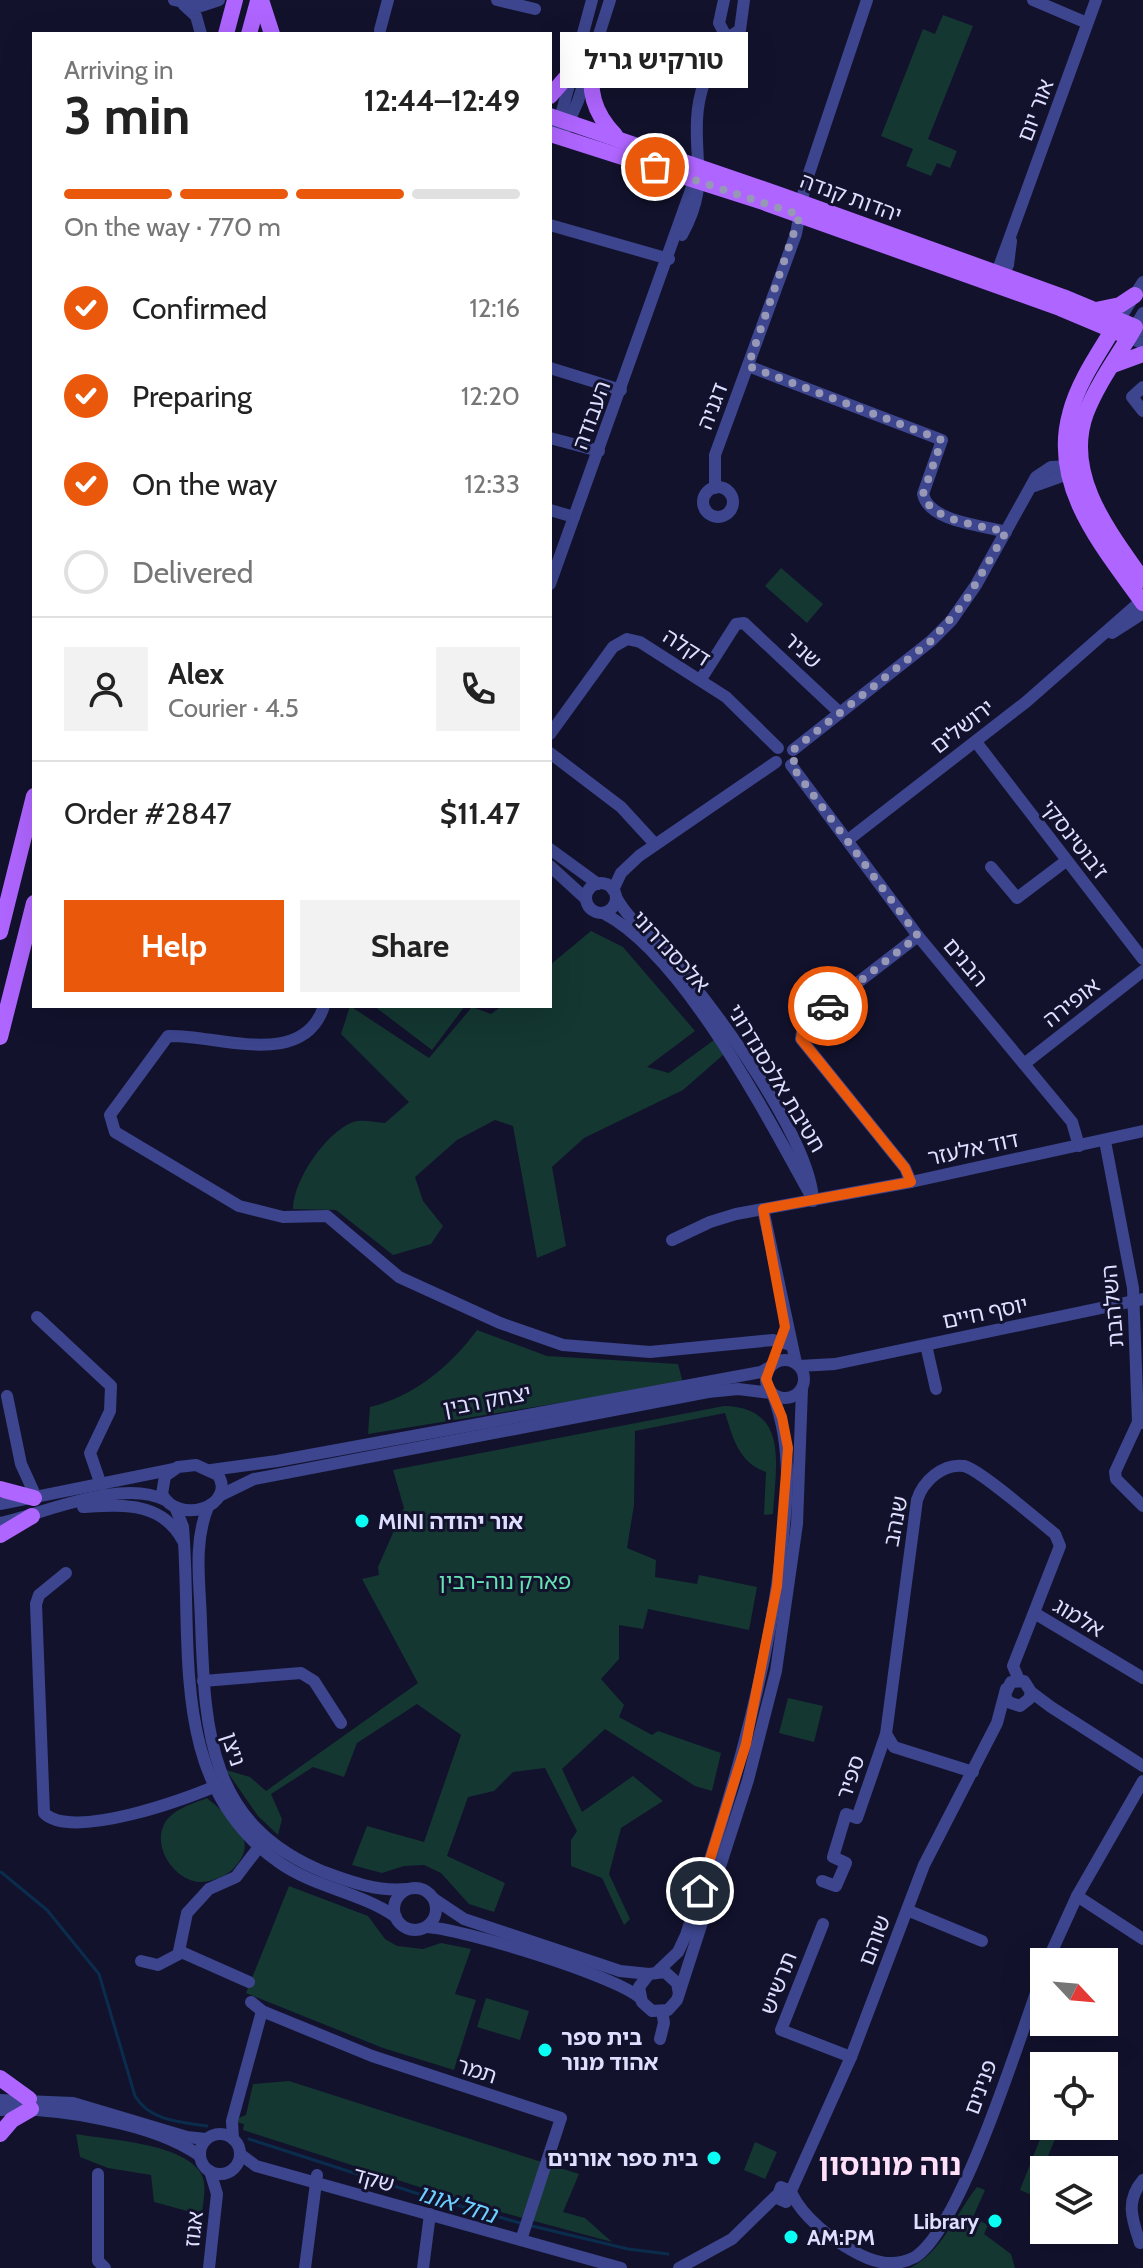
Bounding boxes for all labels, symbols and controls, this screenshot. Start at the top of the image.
callout: טורקיש גריל [561,31,749,87]
text: טורקיש גריל [584,44,724,76]
text: Arriving in [64,54,174,86]
street label: אור יום [1011,75,1060,145]
text: 12:44–12:49 [364,82,520,119]
text: 3 min [64,84,190,147]
pin [621,133,689,201]
icon: bag [633,145,677,189]
street label: יהדות קנדה [796,167,905,228]
text: On the way · 770 m [64,211,281,243]
icon: check [64,286,108,330]
text: Confirmed [132,290,267,327]
text: 12:16 [469,292,520,324]
icon: check [64,374,108,418]
street label: העבודה [567,377,616,453]
text: Preparing [132,378,252,415]
street label: דגניה [691,379,734,433]
text: 12:20 [461,380,520,412]
icon: check [64,462,108,506]
text: On the way [132,466,277,503]
text: 12:33 [464,468,520,500]
text: Delivered [132,554,253,591]
street label: דקלה [658,622,716,672]
street label: שניר [778,626,827,674]
button: person [64,647,148,731]
button: phone [436,647,520,731]
text: Alex [168,655,224,692]
text: Courier · 4.5 [168,692,299,724]
street label: ירושלים [925,693,999,759]
street label: ז'בוטינסקי [1035,794,1114,884]
text: Order #2847 [64,795,232,832]
text: $11.47 [440,795,520,832]
button: Help [64,900,284,992]
button: Share [300,900,520,992]
street label: אלכסנדרוני [626,905,715,998]
street label: הבנים [938,932,994,992]
courier [788,966,868,1046]
street label: אופירה [1038,972,1105,1033]
icon: car [806,984,850,1028]
street label: חטיבת אלכסנדרוני [722,999,831,1157]
street label: דוד אלעזר [925,1126,1021,1171]
street label: השלהבת [1095,1264,1130,1348]
street label: יוסף חיים [940,1290,1030,1335]
street label: יצחק רבין [441,1379,533,1422]
street label: שנהב [877,1494,914,1549]
place label: MINI אור יהודה [378,1508,523,1535]
marker: MINI אור יהודה [353,1512,371,1530]
park label: פארק נוה-רבין [439,1568,571,1595]
street label: אלמוג [1048,1592,1109,1643]
street label: ניצן [215,1729,252,1769]
street label: ספיר [830,1752,871,1803]
pin [666,1857,734,1925]
icon: home [678,1869,722,1913]
street label: שוהם [853,1911,896,1969]
street label: תרשיש [754,1948,803,2018]
north arrow [1030,1948,1118,2036]
map controls [1030,1948,1118,2244]
place label: בית ספר אהוד מנור [561,2024,659,2076]
marker: בית ספר אהוד מנור [536,2041,554,2059]
street label: תמר [453,2051,500,2090]
button: locate [1030,2052,1118,2140]
street label: פנינים [958,2056,1003,2118]
place label: בית ספר אורנים [547,2145,698,2172]
district label: נוה מונוסון [819,2146,961,2183]
marker: בית ספר אורנים [705,2149,723,2167]
button: layers [1030,2156,1118,2244]
street label: שקד [350,2161,398,2198]
water label: נחל אונו [414,2178,502,2230]
place label: Library [913,2208,979,2235]
street label: אגוז [178,2210,209,2248]
marker: Library [986,2212,1004,2230]
place label: AM:PM [807,2224,875,2251]
marker: AM:PM [782,2228,800,2246]

